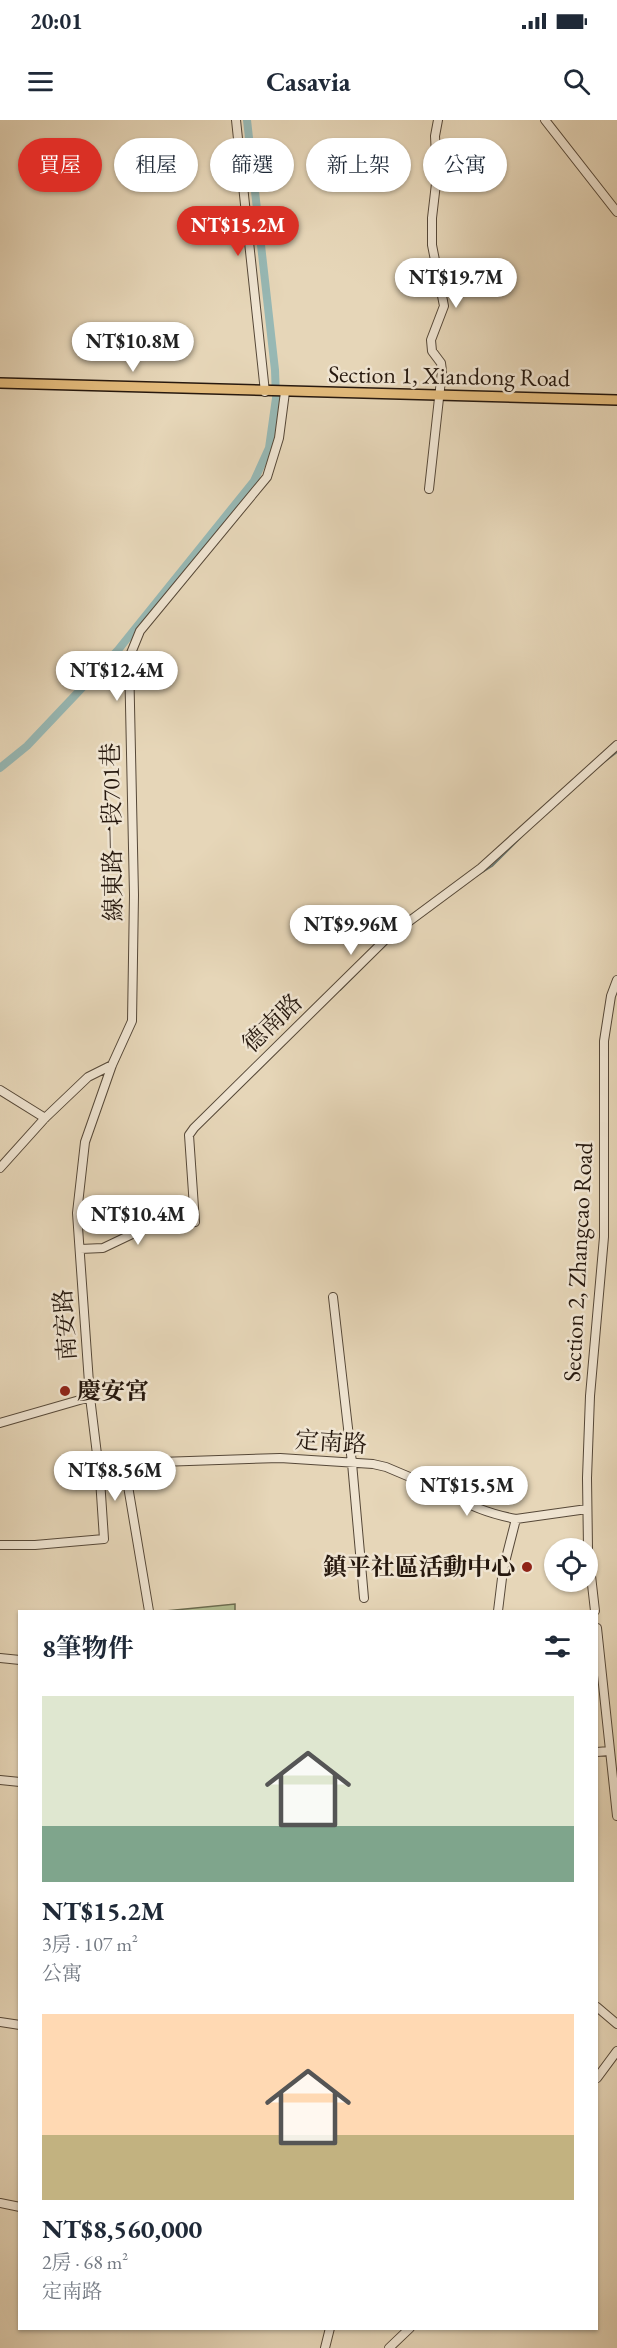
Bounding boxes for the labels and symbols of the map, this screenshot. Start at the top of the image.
pin: NT$15.2M [176,206,300,257]
pin: NT$19.7M [394,258,518,309]
pin: NT$10.8M [71,322,195,373]
street label: Section 1, Xiandong Road [328,358,571,393]
pin: NT$12.4M [55,651,179,702]
street label: 線東路一段701巷 [94,742,129,922]
pin: NT$9.96M [289,905,413,956]
street label: 德南路 [235,986,308,1059]
street label: Section 2, Zhangcao Road [556,1140,599,1383]
pin: NT$10.4M [76,1195,200,1246]
street label: 南安路 [47,1288,82,1362]
place label: 慶安宮 [77,1375,149,1406]
marker: 慶安宮 [58,1384,72,1398]
street label: 定南路 [294,1424,368,1459]
pin: NT$8.56M [53,1451,177,1502]
pin: NT$15.5M [405,1466,529,1517]
place label: 鎮平社區活動中心 [323,1551,515,1582]
marker: 鎮平社區活動中心 [520,1560,534,1574]

